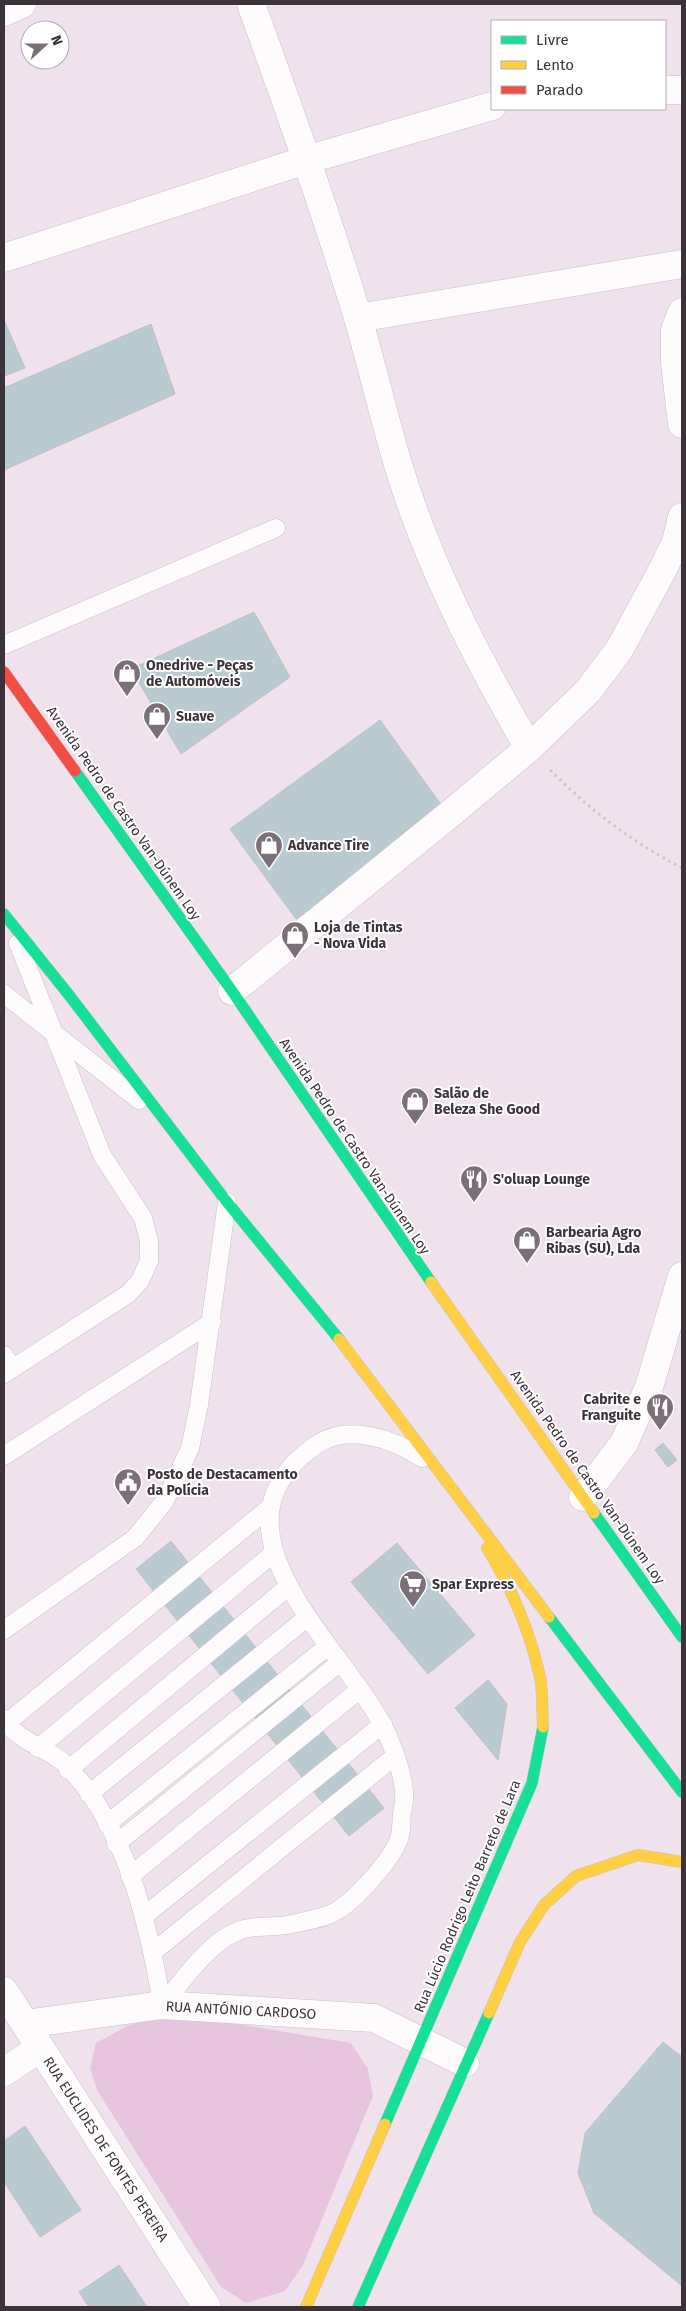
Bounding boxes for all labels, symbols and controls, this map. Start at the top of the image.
north arrow [20,20,70,70]
legend [491,20,666,110]
text: Livre [536,31,569,49]
text: N [47,33,66,48]
text: Lento [536,56,574,74]
text: Parado [536,81,583,99]
place label: Onedrive - Peças de Automóveis [146,657,253,690]
shop icon: Onedrive - Peças de Automóveis [112,658,142,697]
shop icon: Suave [142,701,172,740]
street label: Avenida Pedro de Castro Van-Dúnem Loy [43,703,204,924]
place label: Suave [176,708,215,725]
shop icon: Advance Tire [254,830,284,869]
place label: Advance Tire [287,837,369,854]
place label: Loja de Tintas - Nova Vida [314,919,403,952]
shop icon: Loja de Tintas - Nova Vida [280,920,310,959]
street label: Avenida Pedro de Castro Van-Dúnem Loy [276,1035,434,1258]
place label: Salão de Beleza She Good [434,1085,540,1118]
shop icon: Salão de Beleza She Good [400,1086,430,1125]
restaurant icon: S'oluap Lounge [459,1164,489,1203]
place label: S'oluap Lounge [493,1171,590,1188]
place label: Barbearia Agro Ribas (SU), Lda [546,1224,641,1257]
shop icon: Barbearia Agro Ribas (SU), Lda [512,1225,542,1264]
street label: Avenida Pedro de Castro Van-Dúnem Loy [507,1367,668,1588]
place label: Cabrite e Franguite [581,1391,641,1424]
restaurant icon: Cabrite e Franguite [645,1392,675,1431]
place label: Posto de Destacamento da Polícia [147,1466,298,1499]
public building icon: Posto de Destacamento da Polícia [113,1467,143,1506]
supermarket icon: Spar Express [398,1569,428,1608]
place label: Spar Express [432,1576,514,1593]
street label: Rua Lúcio Rodrigo Leito Barreto de Lara [411,1777,524,2015]
street label: RUA ANTÓNIO CARDOSO [165,1997,317,2023]
street label: RUA EUCLIDES DE FONTES PEREIRA [39,2054,172,2245]

